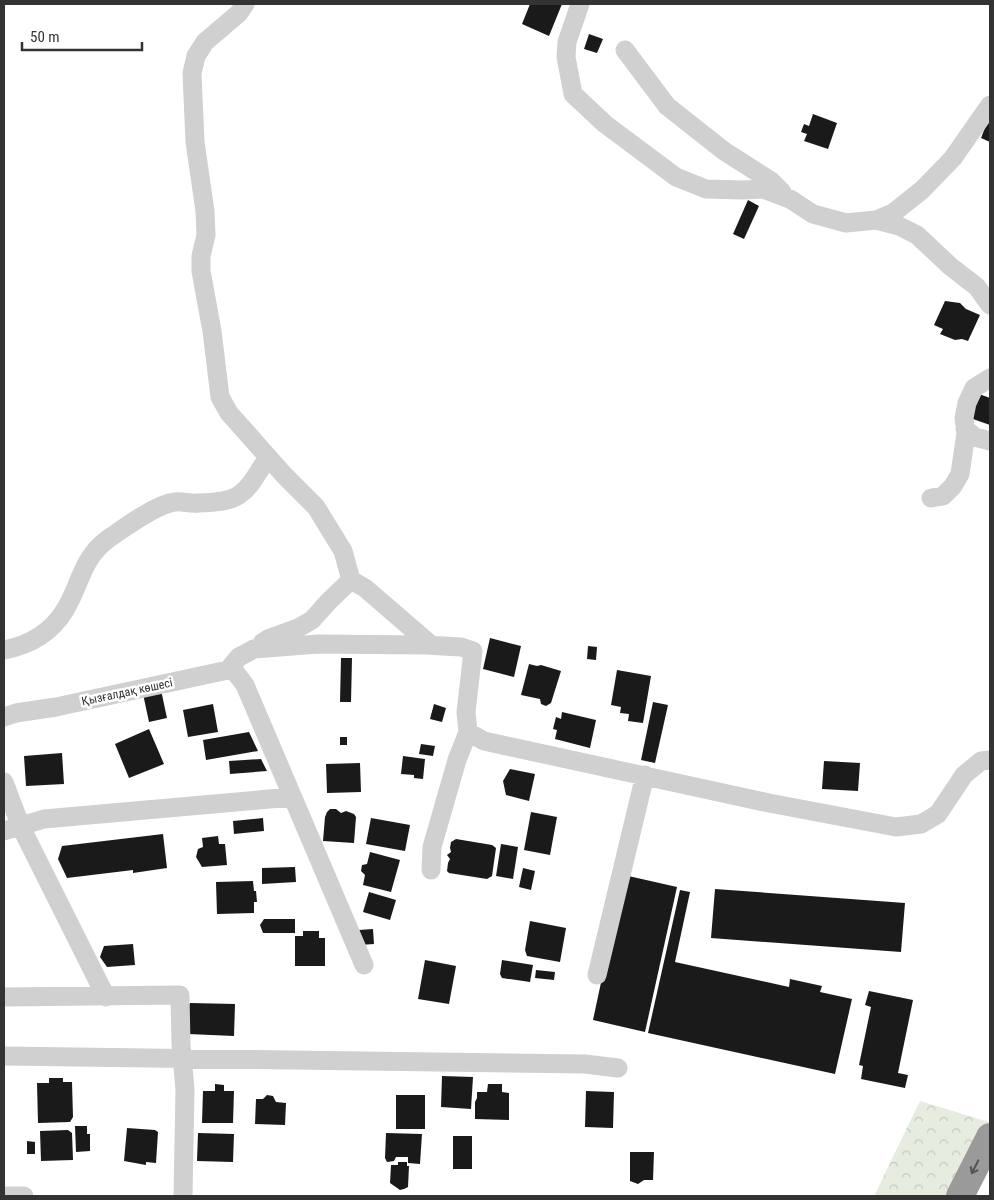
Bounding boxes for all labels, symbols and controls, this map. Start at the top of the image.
scale bar [22,20,142,52]
text: 50 m [30,28,60,46]
street label: Қызғалдақ көшесі [80,676,174,708]
one-way arrow [970,1159,979,1174]

